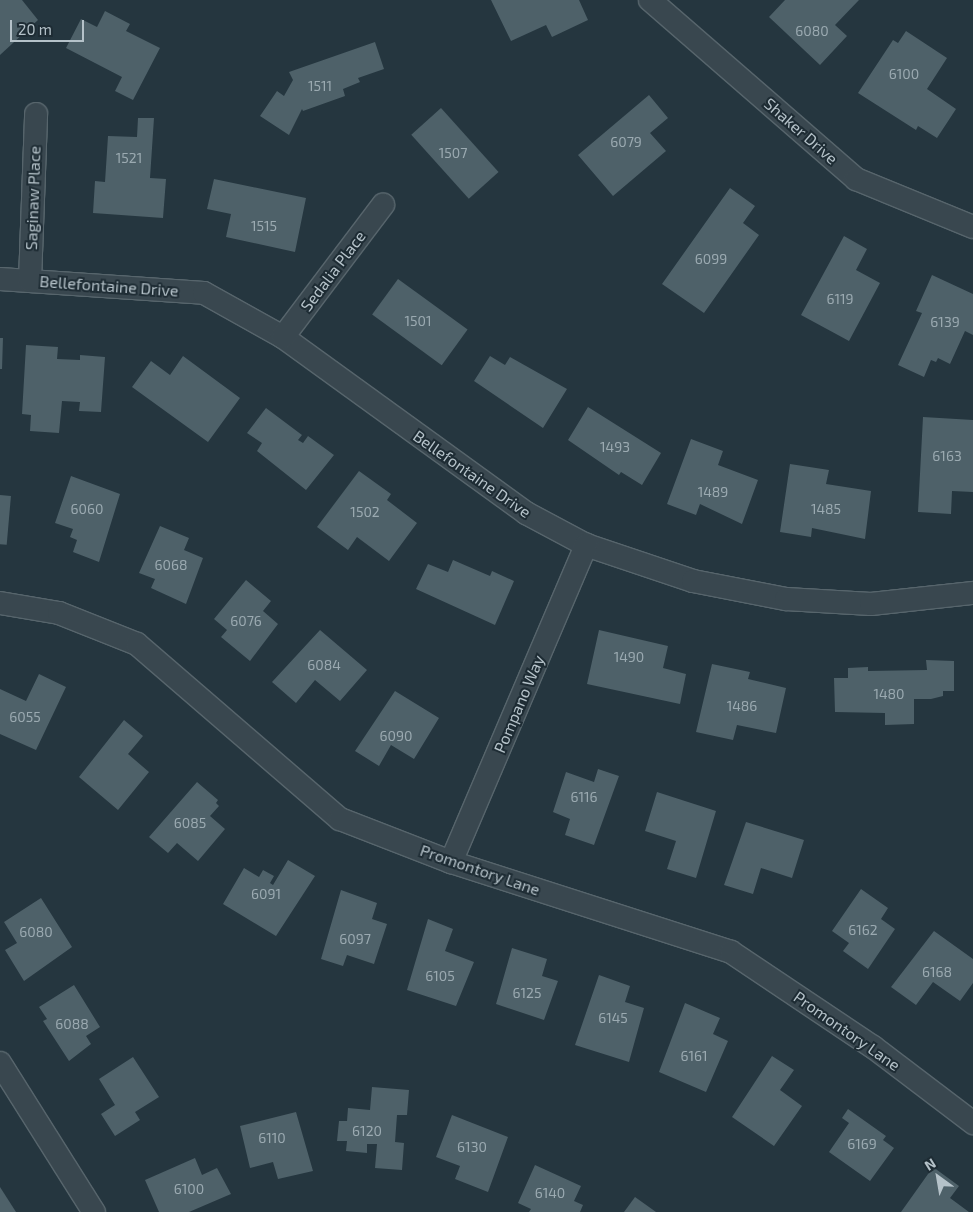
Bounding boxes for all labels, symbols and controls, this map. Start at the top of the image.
scale bar [12,10,86,42]
text: 20 m [18,20,52,38]
house number: 6080 [795,23,829,39]
house number: 6100 [889,66,919,82]
house number: 1511 [308,78,332,94]
street label: Shaker Drive [760,94,842,168]
house number: 6079 [610,134,642,150]
street label: Saginaw Place [22,145,44,251]
house number: 1507 [439,145,467,161]
house number: 1521 [116,150,142,166]
house number: 1515 [251,218,277,234]
street label: Sedalia Place [296,227,370,315]
house number: 6099 [695,251,727,267]
street label: Bellefontaine Drive [39,272,179,300]
house number: 6119 [826,291,854,307]
house number: 1501 [404,313,432,329]
house number: 6139 [930,314,960,330]
street label: Bellefontaine Drive [409,426,535,522]
house number: 1493 [600,439,630,455]
house number: 6163 [932,448,962,464]
house number: 1489 [698,484,728,500]
house number: 6060 [71,501,103,517]
house number: 1485 [811,501,841,517]
house number: 1502 [350,504,380,520]
house number: 6068 [155,557,187,573]
house number: 6076 [230,613,262,629]
house number: 1490 [614,649,644,665]
street label: Pompano Way [490,652,548,756]
house number: 6084 [307,657,341,673]
house number: 1480 [873,686,905,702]
house number: 1486 [727,698,757,714]
house number: 6055 [9,709,41,725]
house number: 6090 [380,728,412,744]
house number: 6116 [570,789,598,805]
house number: 6085 [174,815,206,831]
street label: Promontory Lane [417,840,543,900]
house number: 6091 [251,886,281,902]
house number: 6162 [848,922,878,938]
house number: 6080 [19,924,53,940]
house number: 6097 [339,931,371,947]
house number: 6168 [922,964,952,980]
house number: 6105 [425,968,455,984]
house number: 6125 [513,985,541,1001]
street label: Promontory Lane [790,987,904,1075]
house number: 6145 [598,1010,628,1026]
house number: 6088 [55,1016,89,1032]
house number: 6161 [680,1048,708,1064]
house number: 6120 [352,1123,382,1139]
house number: 6110 [258,1130,286,1146]
house number: 6169 [847,1136,877,1152]
house number: 6130 [457,1139,487,1155]
north arrow [913,1152,963,1202]
text: N [921,1154,939,1174]
house number: 6100 [174,1181,204,1197]
house number: 6140 [535,1185,565,1201]

